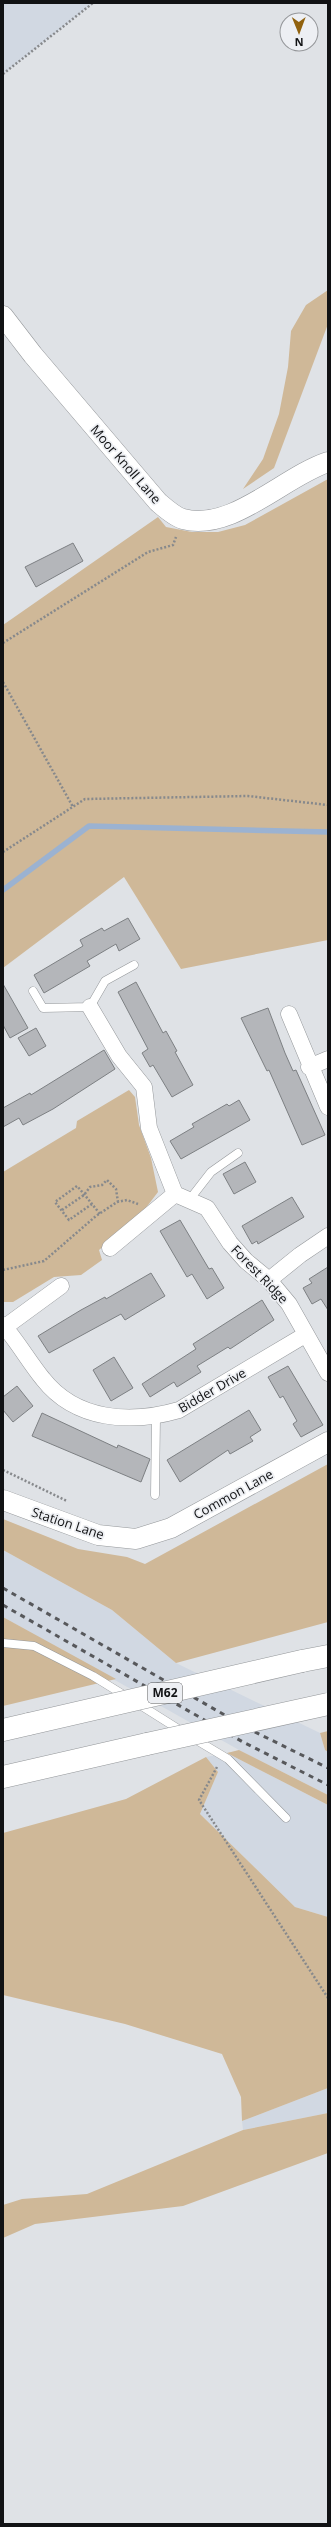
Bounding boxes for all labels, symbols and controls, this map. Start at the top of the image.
north arrow [279,12,319,52]
text: N [295,35,304,50]
street label: Moor Knoll Lane [87,421,165,507]
street label: Forest Ridge [227,1241,293,1307]
street label: Bidder Drive [175,1363,249,1417]
street label: Common Lane [190,1465,276,1523]
street label: Station Lane [29,1503,107,1543]
road number: M62 [148,1683,182,1703]

